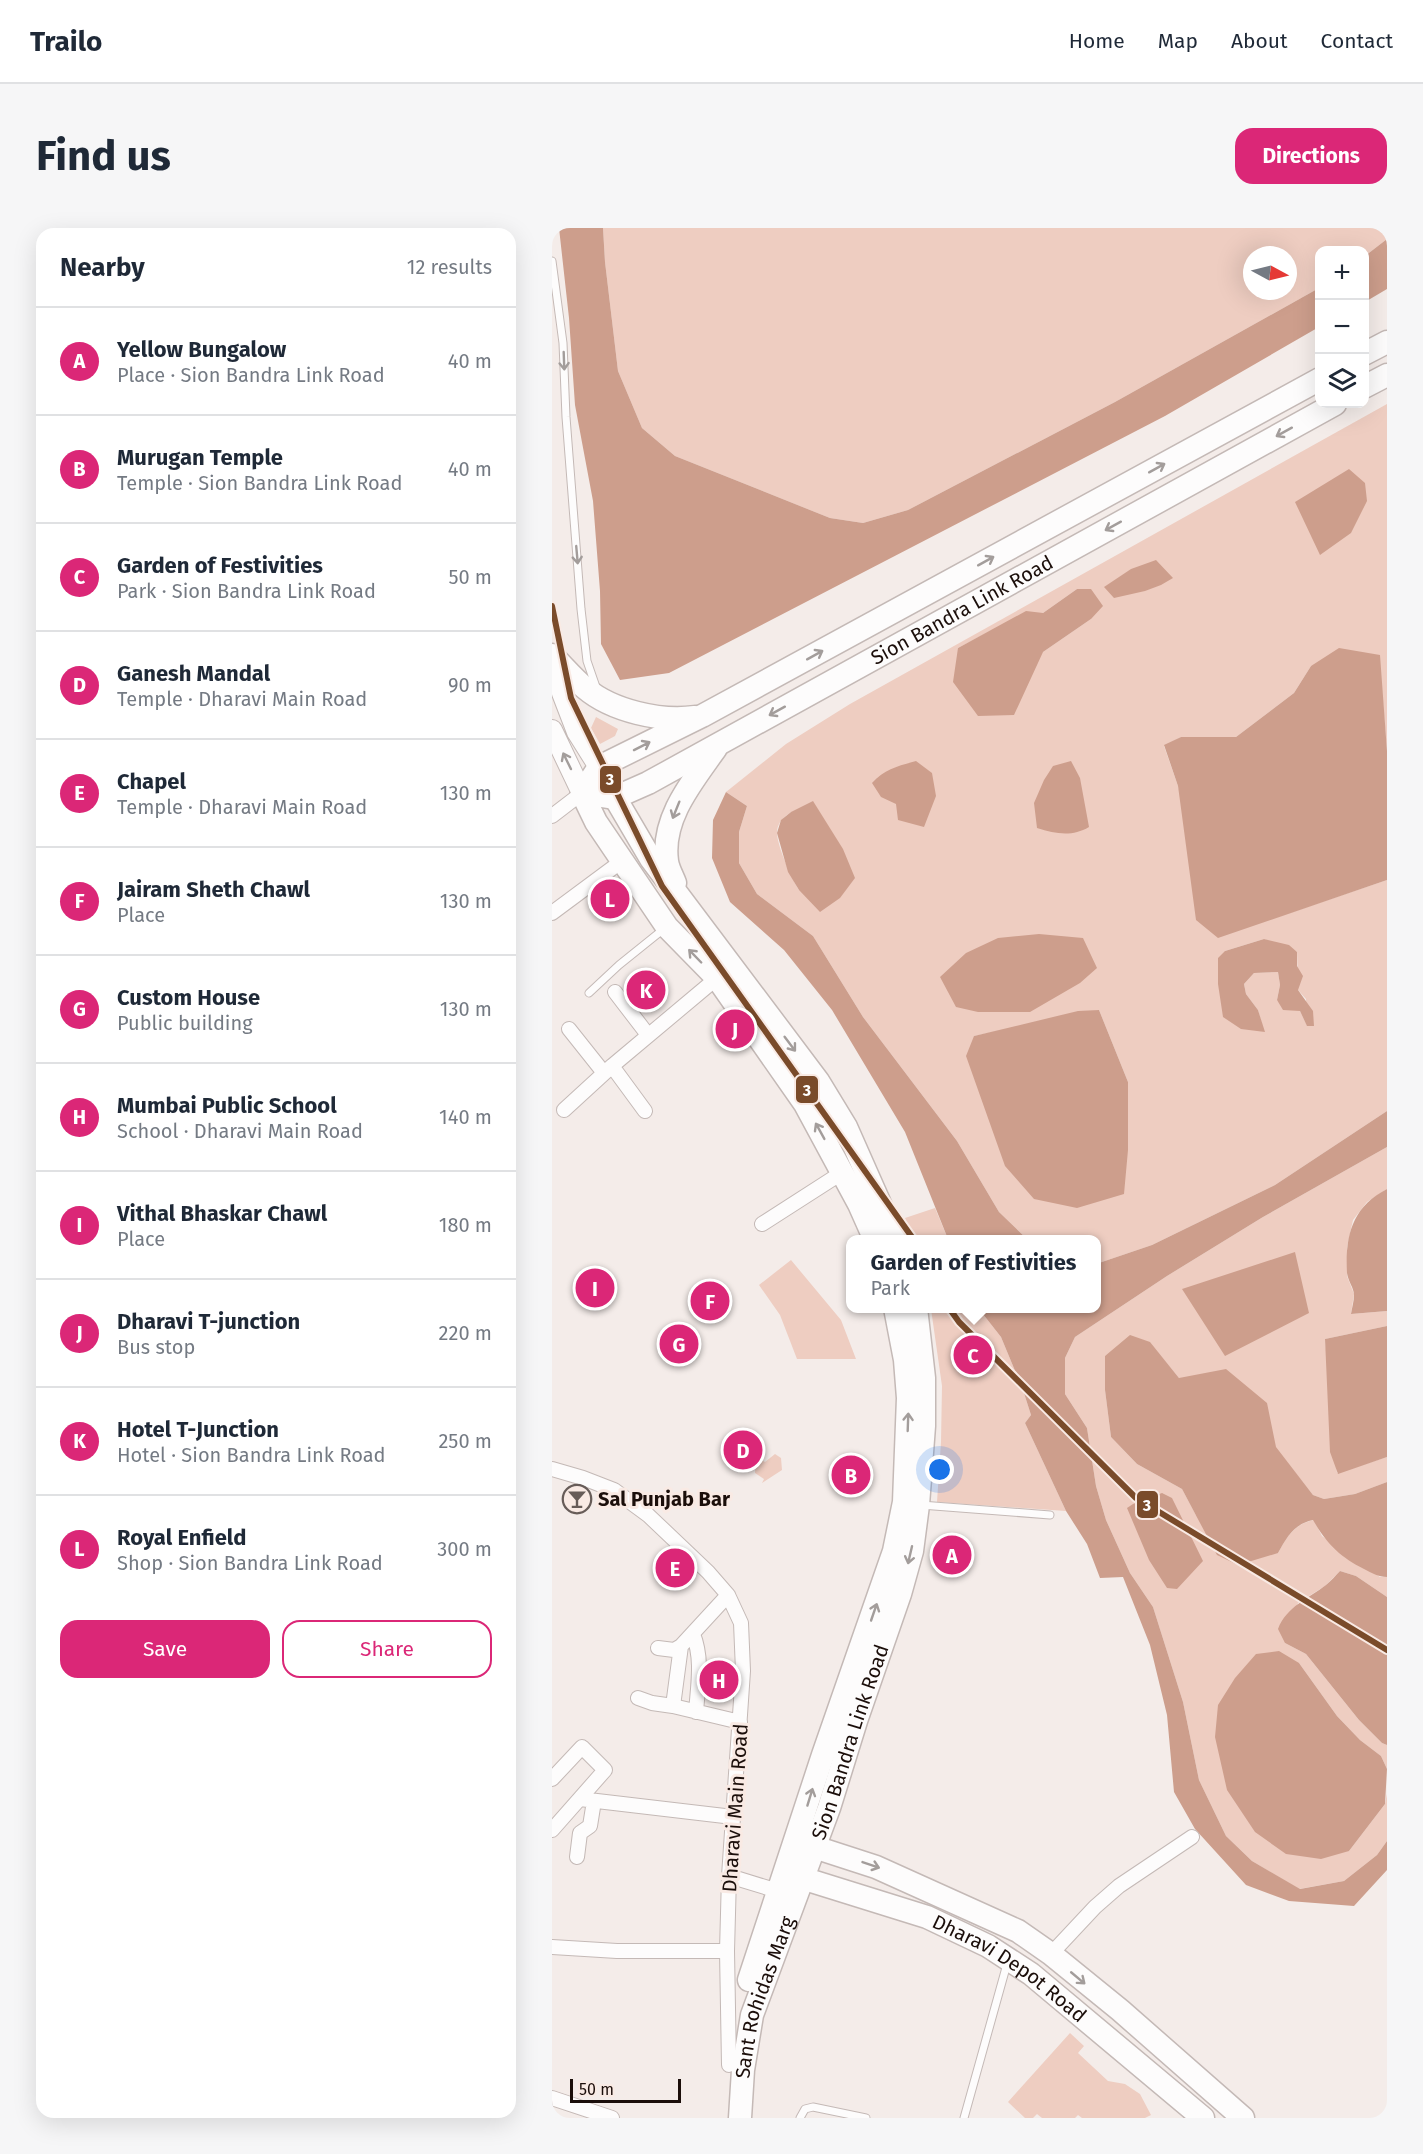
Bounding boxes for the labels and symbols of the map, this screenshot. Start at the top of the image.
north arrow [1243,246,1297,300]
one-way arrow [558,350,569,370]
one-way arrow [1276,426,1293,438]
one-way arrow [1148,462,1165,474]
one-way arrow [1105,520,1122,532]
one-way arrow [572,545,583,565]
street label: Sion Bandra Link Road [867,550,1057,670]
one-way arrow [976,555,994,566]
one-way arrow [805,649,823,660]
one-way arrow [769,705,786,717]
one-way arrow [633,740,651,751]
one-way arrow [560,753,572,771]
line badge: 3 [599,765,622,794]
text: 3 [605,770,614,789]
one-way arrow [670,801,681,819]
pin: L [590,876,630,922]
one-way arrow [688,949,702,964]
pin: K [626,968,665,1012]
pin: J [716,1006,754,1052]
one-way arrow [784,1036,797,1052]
line badge: 3 [795,1075,819,1104]
text: 3 [802,1081,811,1100]
one-way arrow [814,1123,826,1140]
pin: I [576,1266,615,1310]
pin: F [690,1278,730,1324]
pin: G [660,1322,698,1366]
pin: C [954,1332,992,1378]
one-way arrow [902,1412,913,1432]
pin: D [724,1428,762,1472]
pin: B [832,1452,870,1498]
your location [925,1455,954,1484]
bar icon: Sal Punjab Bar [561,1483,593,1515]
place label: Sal Punjab Bar [598,1487,731,1511]
line badge: 3 [1136,1490,1159,1519]
text: 3 [1142,1496,1151,1515]
pin: A [932,1532,972,1578]
one-way arrow [904,1545,916,1564]
pin: E [656,1546,694,1590]
one-way arrow [869,1603,880,1622]
street label: Sion Bandra Link Road [806,1641,894,1843]
pin: H [700,1658,738,1702]
street label: Dharavi Main Road [717,1723,753,1893]
one-way arrow [805,1788,816,1807]
one-way arrow [861,1861,880,1872]
street label: Dharavi Depot Road [929,1909,1091,2027]
street label: Sant Rohidas Marg [731,1912,800,2079]
one-way arrow [1070,1971,1086,1984]
scale bar [570,2076,681,2104]

